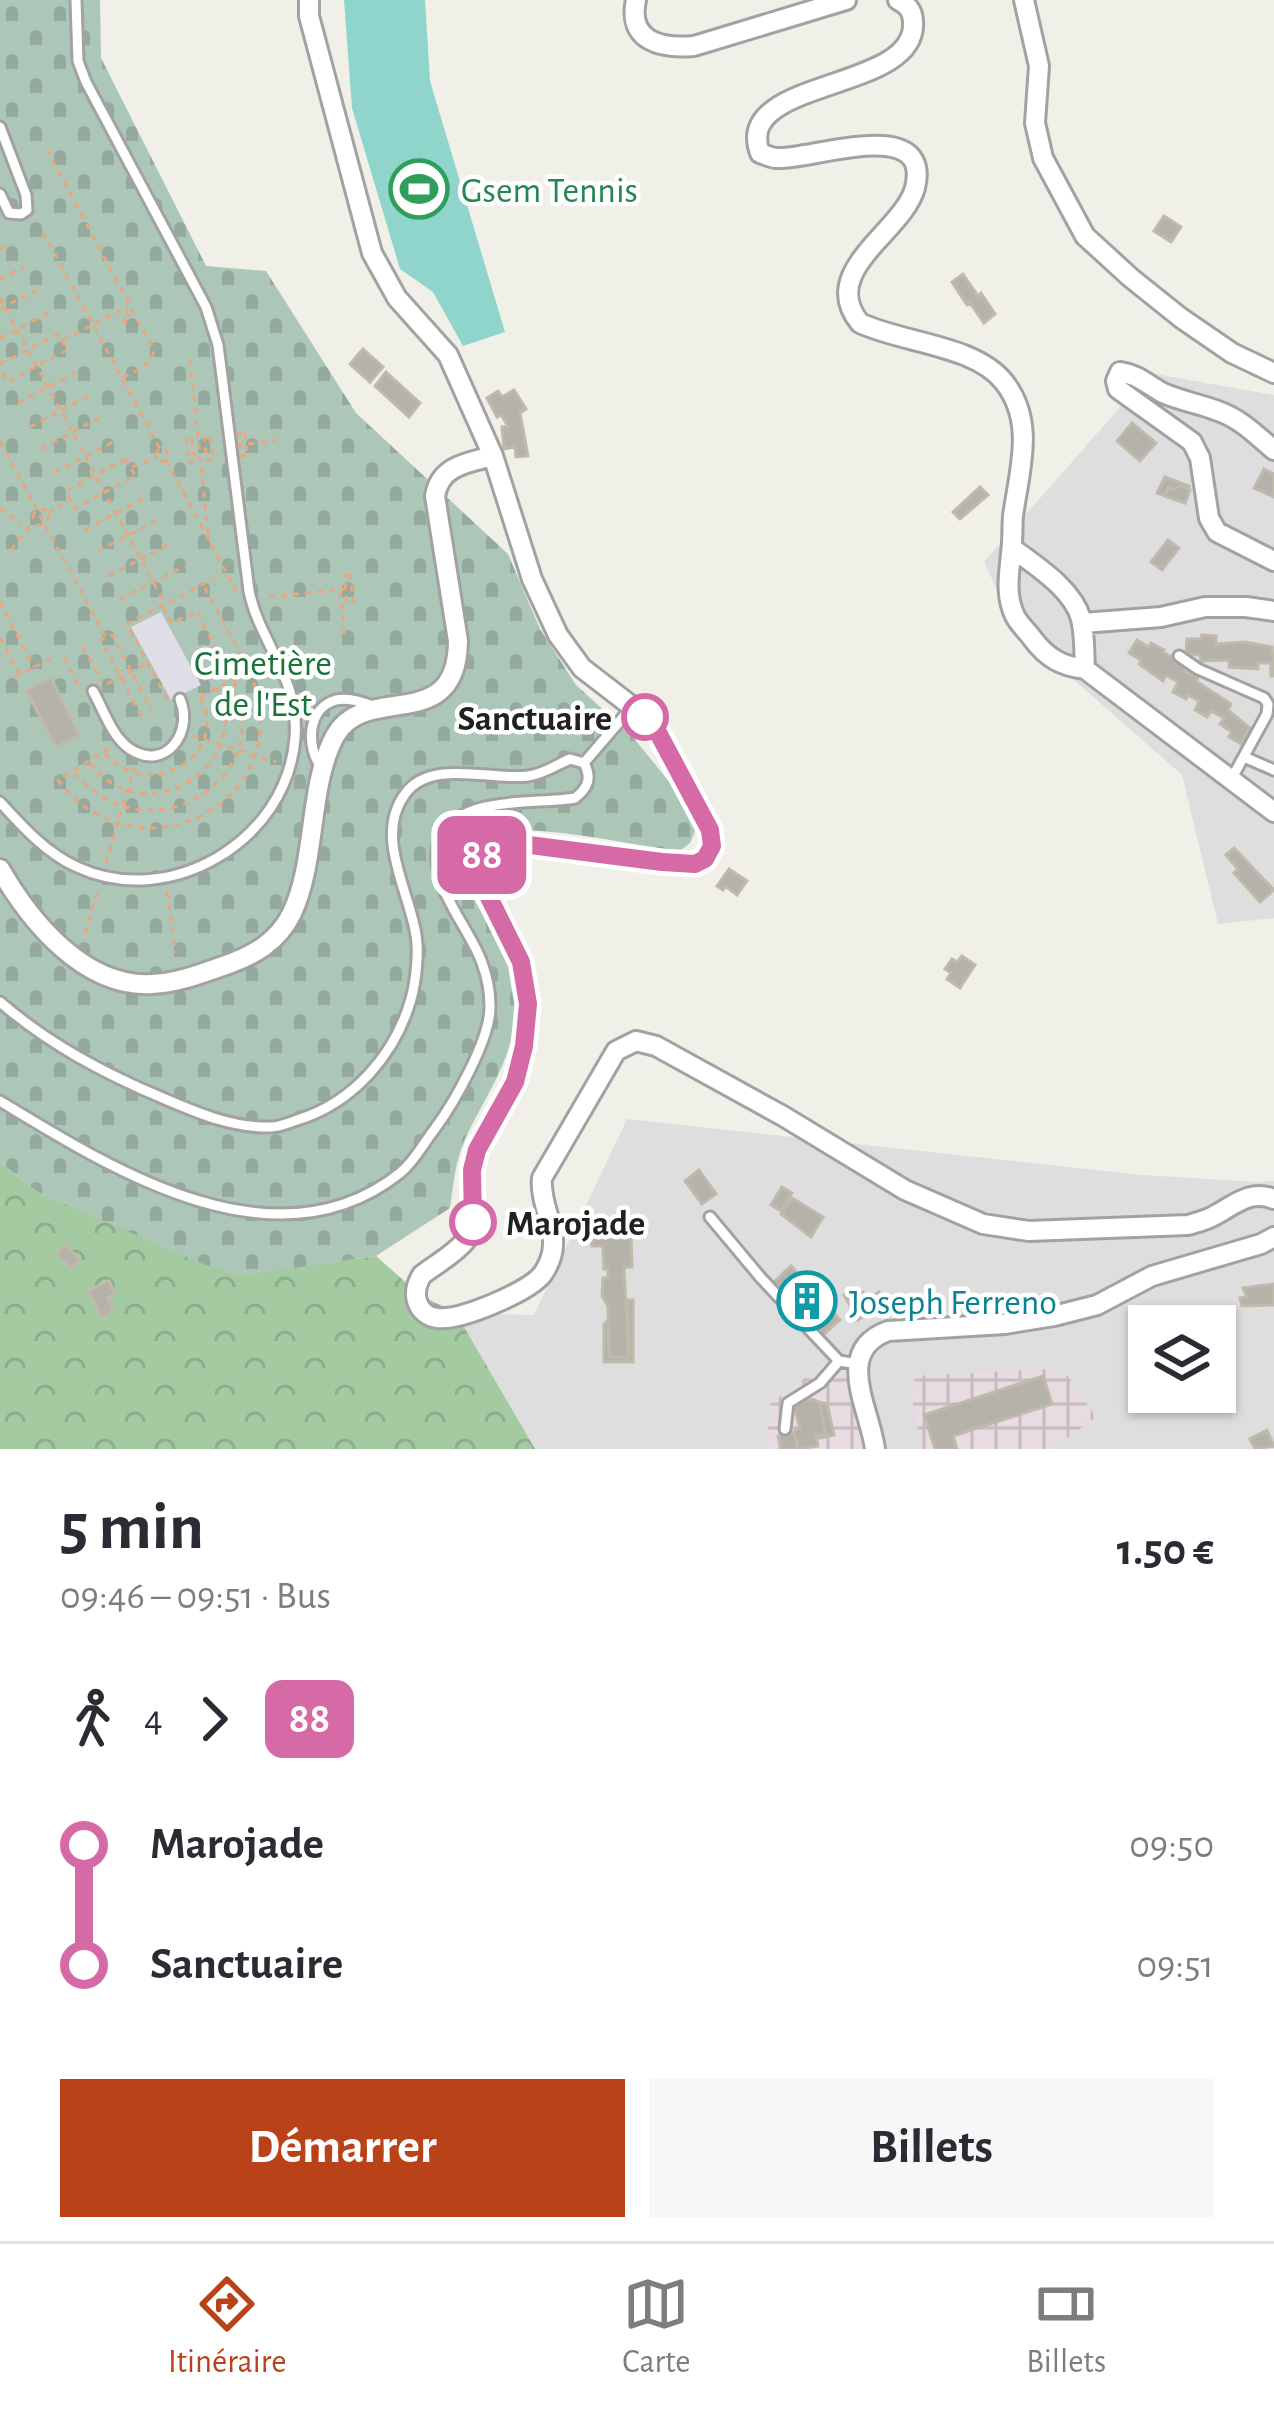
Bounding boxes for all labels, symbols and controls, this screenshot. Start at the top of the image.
sports icon: Gsem Tennis [388,158,450,220]
place label: Gsem Tennis [461,173,638,209]
park label: Cimetière de l'Est [194,646,332,723]
marker: Sanctuaire [623,695,667,739]
place label: Sanctuaire [457,701,612,737]
line badge: 88 [428,816,536,894]
text: 88 [461,834,503,876]
marker: Marojade [451,1200,495,1244]
place label: Marojade [506,1206,645,1242]
building icon: Joseph Ferreno [776,1270,838,1332]
place label: Joseph Ferreno [849,1285,1057,1321]
map controls [1128,1305,1236,1413]
button: layers [1128,1305,1236,1413]
text: 5 min [60,1495,204,1561]
text: 1.50 € [1117,1528,1214,1573]
text: 09:46 – 09:51 · Bus [60,1577,331,1616]
icon: walk [60,1686,126,1752]
icon: forward [181,1686,247,1752]
text: 88 [289,1698,330,1740]
text: 4 [144,1700,163,1739]
text: Marojade [150,1822,324,1867]
text: 09:50 [1129,1826,1214,1865]
text: Sanctuaire [150,1942,343,1987]
text: 09:51 [1136,1946,1214,1985]
button: Démarrer [60,2079,625,2217]
button: Billets [649,2079,1214,2217]
tab: Itinéraire [168,2271,287,2383]
tab: Carte [622,2271,690,2383]
tab: Billets [1026,2271,1106,2383]

